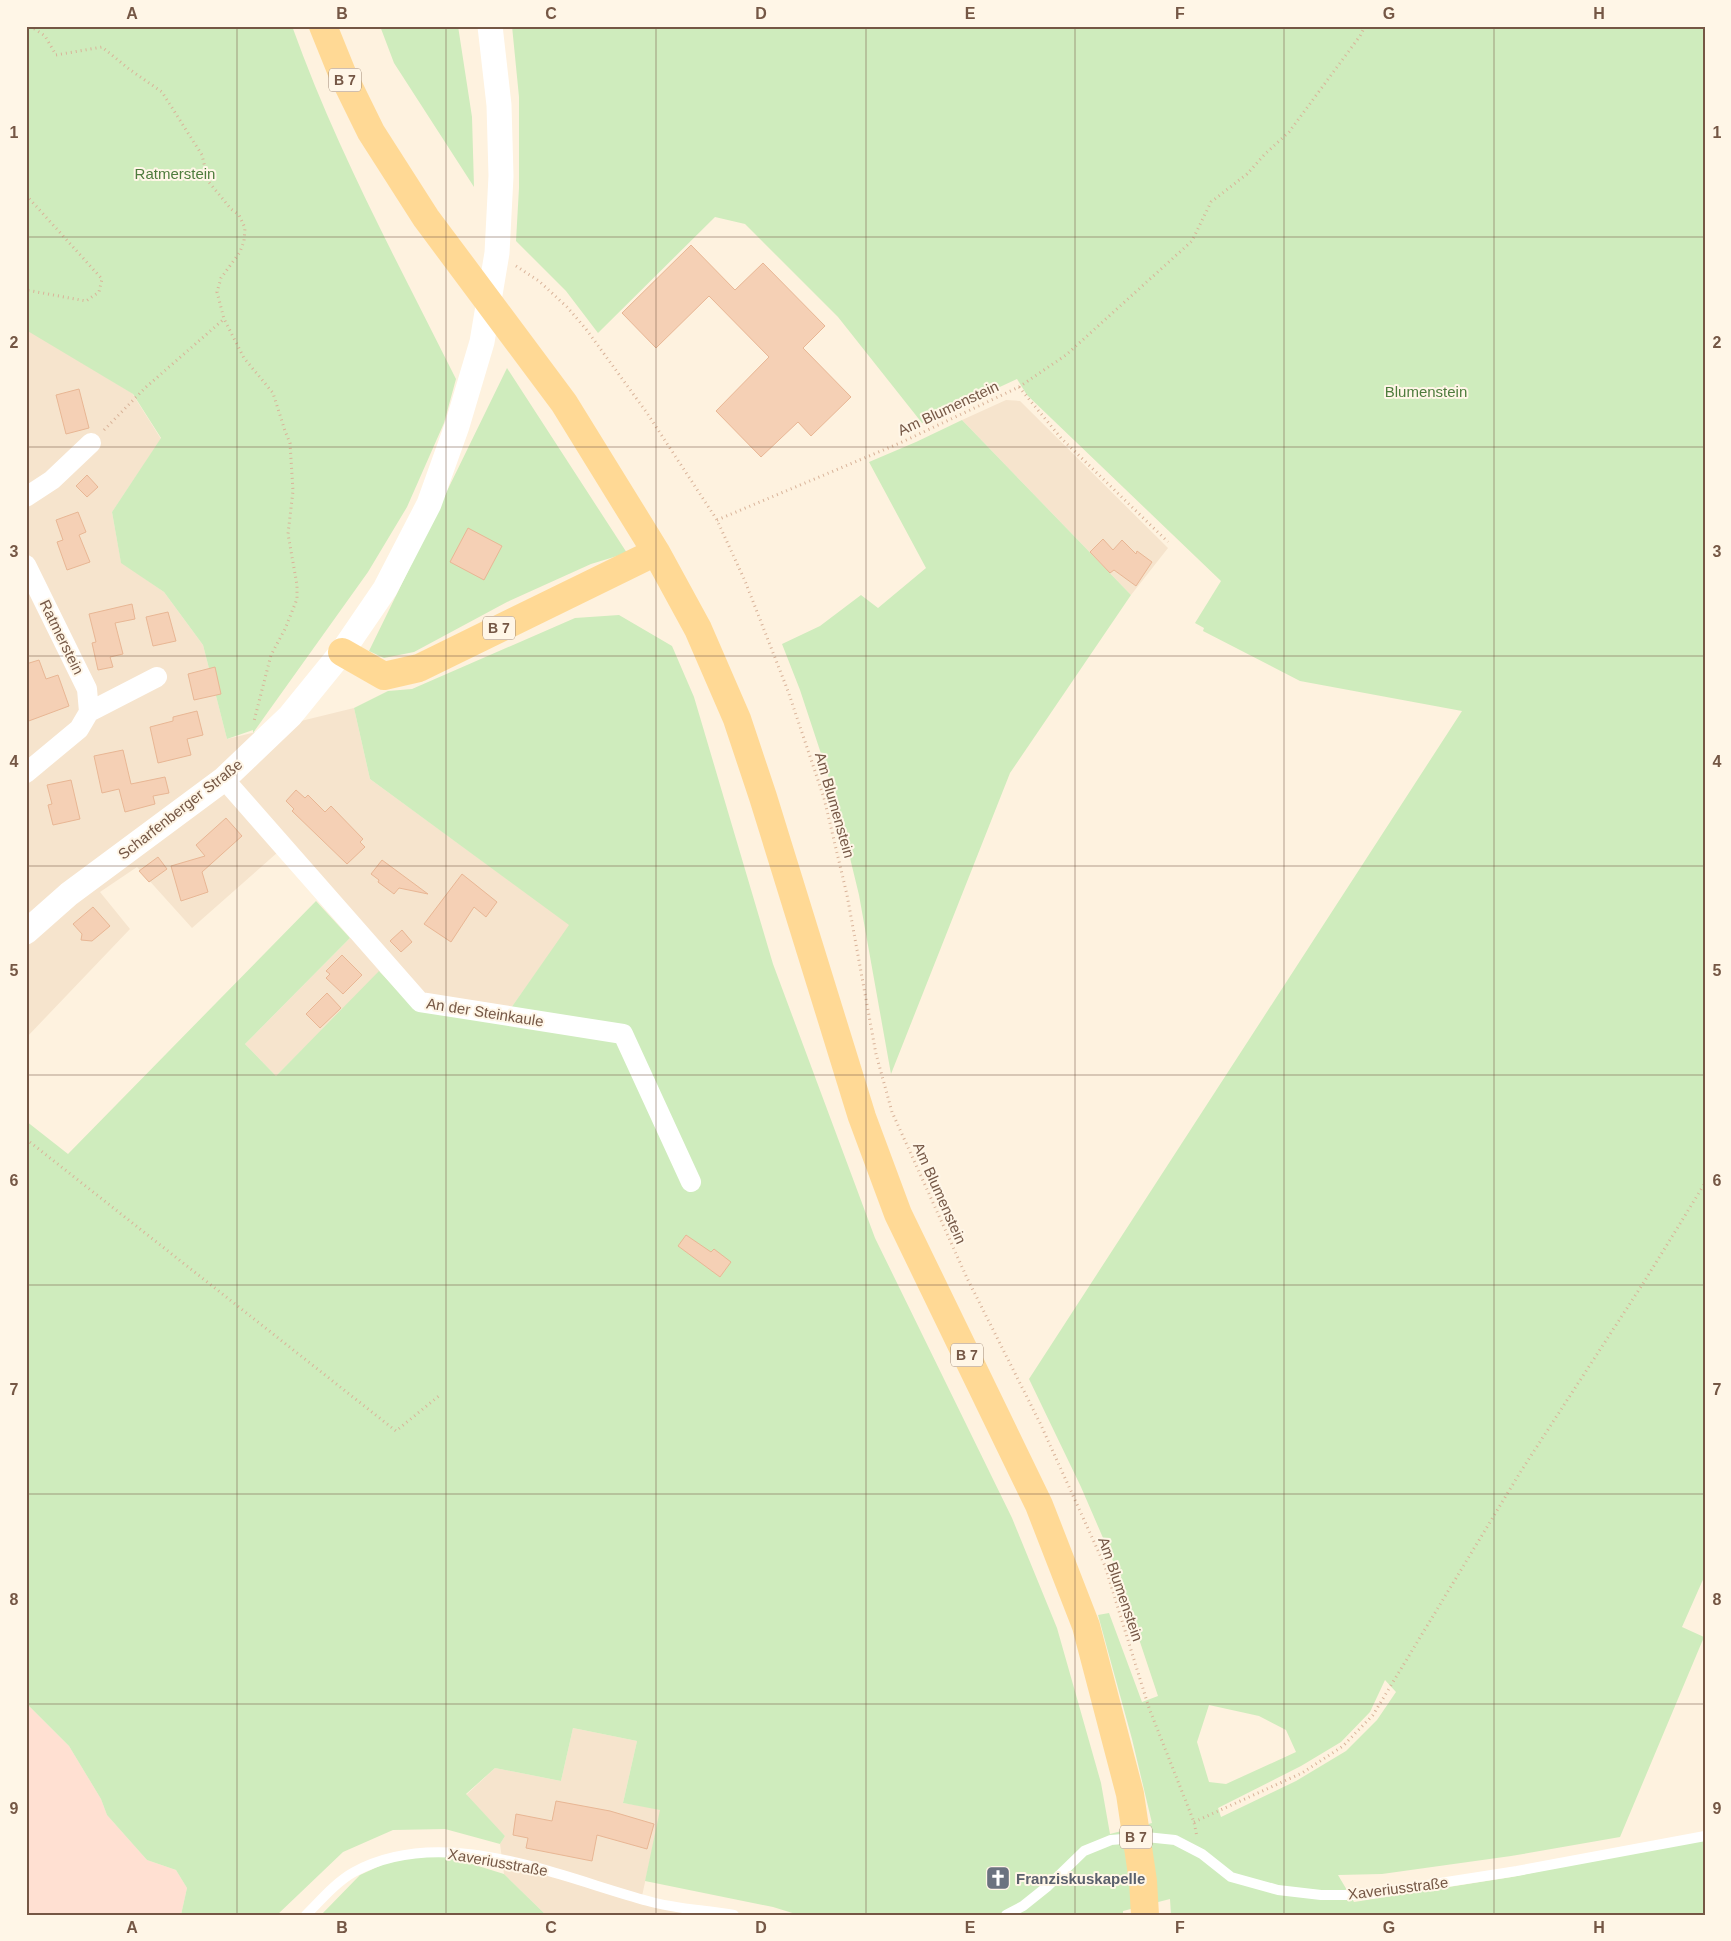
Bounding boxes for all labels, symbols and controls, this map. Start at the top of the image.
text: A [126,5,138,22]
text: B [336,5,348,22]
text: C [545,5,557,22]
text: D [755,5,767,22]
text: E [965,5,976,22]
text: F [1175,5,1185,22]
text: G [1383,5,1395,22]
text: H [1593,5,1605,22]
road number: B 7 [329,68,361,92]
text: 1 [10,124,19,141]
text: 1 [1713,124,1722,141]
park label: Ratmerstein [135,165,215,182]
text: 2 [10,334,19,351]
text: 2 [1713,334,1722,351]
street label: Am Blumenstein [895,377,1001,439]
park label: Blumenstein [1385,383,1467,400]
text: 3 [10,543,19,560]
text: 3 [1713,543,1722,560]
street label: Ratmerstein [37,597,87,677]
road number: B 7 [483,616,515,640]
street label: Am Blumenstein [812,750,858,860]
text: 4 [10,753,19,770]
text: 4 [1713,753,1722,770]
street label: Scharfenberger Straße [115,755,245,863]
text: 5 [10,962,19,979]
text: 5 [1713,962,1722,979]
street label: An der Steinkaule [425,994,545,1030]
street label: Am Blumenstein [910,1140,970,1246]
text: 6 [10,1172,19,1189]
text: 6 [1713,1172,1722,1189]
road number: B 7 [951,1344,983,1366]
text: 7 [10,1381,19,1398]
text: 7 [1713,1381,1722,1398]
street label: Am Blumenstein [1095,1535,1147,1643]
text: 8 [10,1591,19,1608]
text: 8 [1713,1591,1722,1608]
text: 9 [10,1800,19,1817]
text: 9 [1713,1800,1722,1817]
road number: B 7 [1120,1825,1152,1848]
street label: Xaveriusstraße [447,1845,549,1879]
church icon: Franziskuskapelle [985,1865,1011,1891]
place label: Franziskuskapelle [1016,1870,1145,1887]
street label: Xaveriusstraße [1347,1873,1449,1903]
text: A [126,1919,138,1936]
text: B [336,1919,348,1936]
text: C [545,1919,557,1936]
text: D [755,1919,767,1936]
text: E [965,1919,976,1936]
text: F [1175,1919,1185,1936]
text: G [1383,1919,1395,1936]
text: H [1593,1919,1605,1936]

